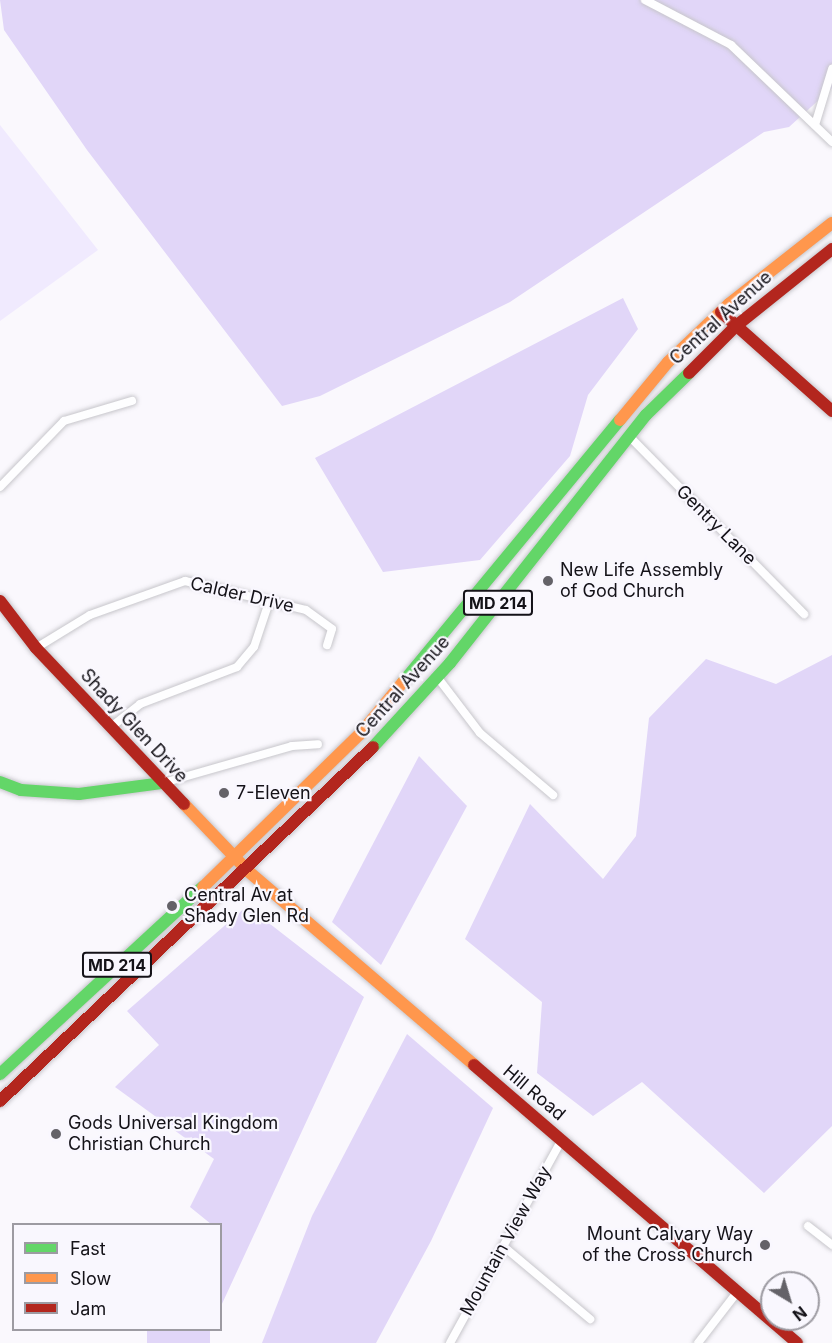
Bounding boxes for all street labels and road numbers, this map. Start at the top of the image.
street label: Central Avenue [666,267,776,369]
street label: Gentry Lane [672,481,760,569]
street label: Calder Drive [188,573,296,617]
road number: MD 214 [462,590,534,616]
street label: Central Avenue [352,632,454,742]
street label: Shady Glen Drive [76,665,192,787]
road number: MD 214 [81,952,153,978]
street label: Hill Road [498,1061,570,1125]
street label: Mountain View Way [456,1162,556,1320]

